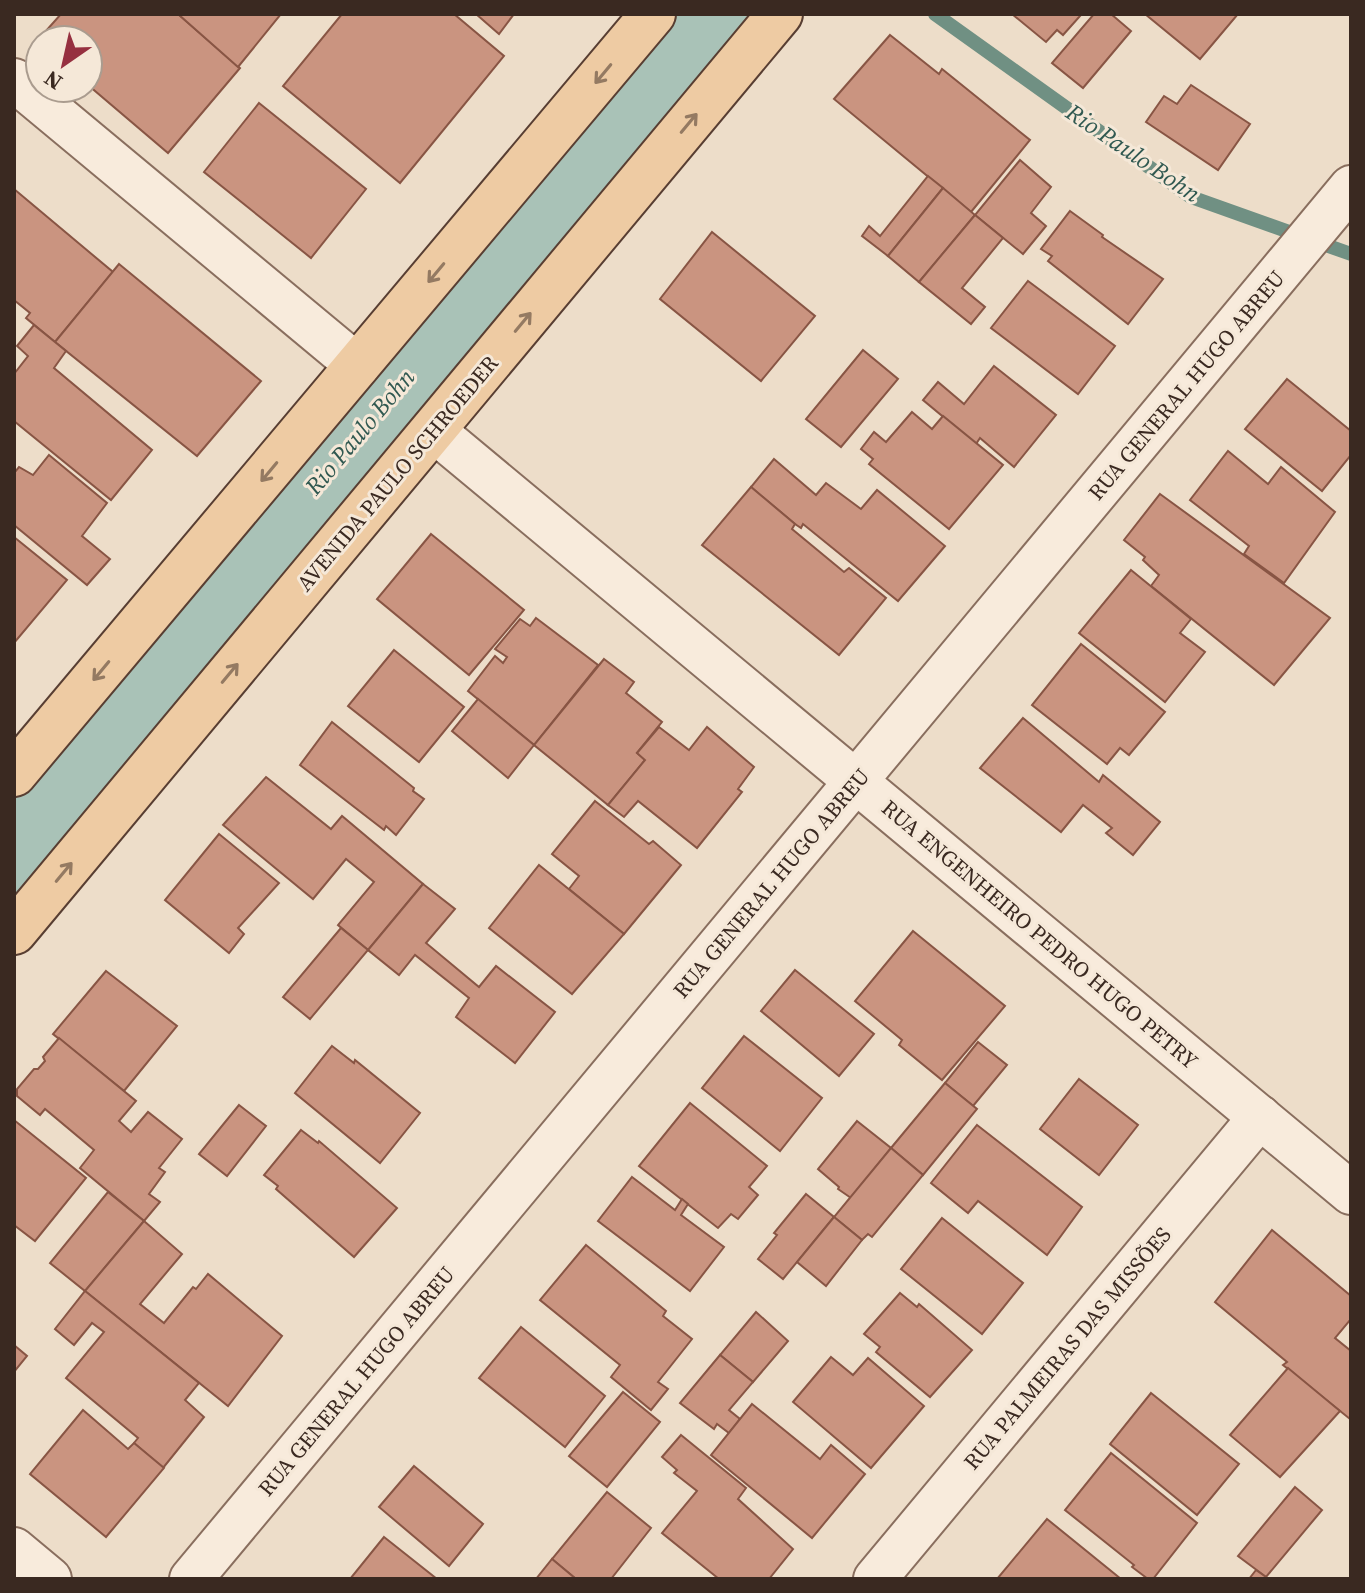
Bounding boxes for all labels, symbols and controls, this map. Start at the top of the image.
north arrow [24,24,104,104]
one-way arrow [594,63,612,84]
text: N [38,64,68,97]
water label: Rio Paulo Bohn [1059,95,1207,210]
one-way arrow [680,113,698,134]
one-way arrow [427,263,445,283]
street label: RUA GENERAL HUGO ABREU [1081,264,1291,506]
one-way arrow [513,312,531,333]
street label: AVENIDA PAULO SCHROEDER [289,348,505,597]
water label: Rio Paulo Bohn [296,361,422,502]
one-way arrow [260,462,278,482]
one-way arrow [92,660,110,680]
one-way arrow [221,663,239,683]
street label: RUA GENERAL HUGO ABREU [666,762,876,1004]
street label: RUA ENGENHEIRO PEDRO HUGO PETRY [875,793,1205,1076]
one-way arrow [55,863,73,883]
street label: RUA PALMEIRAS DAS MISSÕES [956,1220,1178,1476]
street label: RUA GENERAL HUGO ABREU [251,1260,461,1502]

